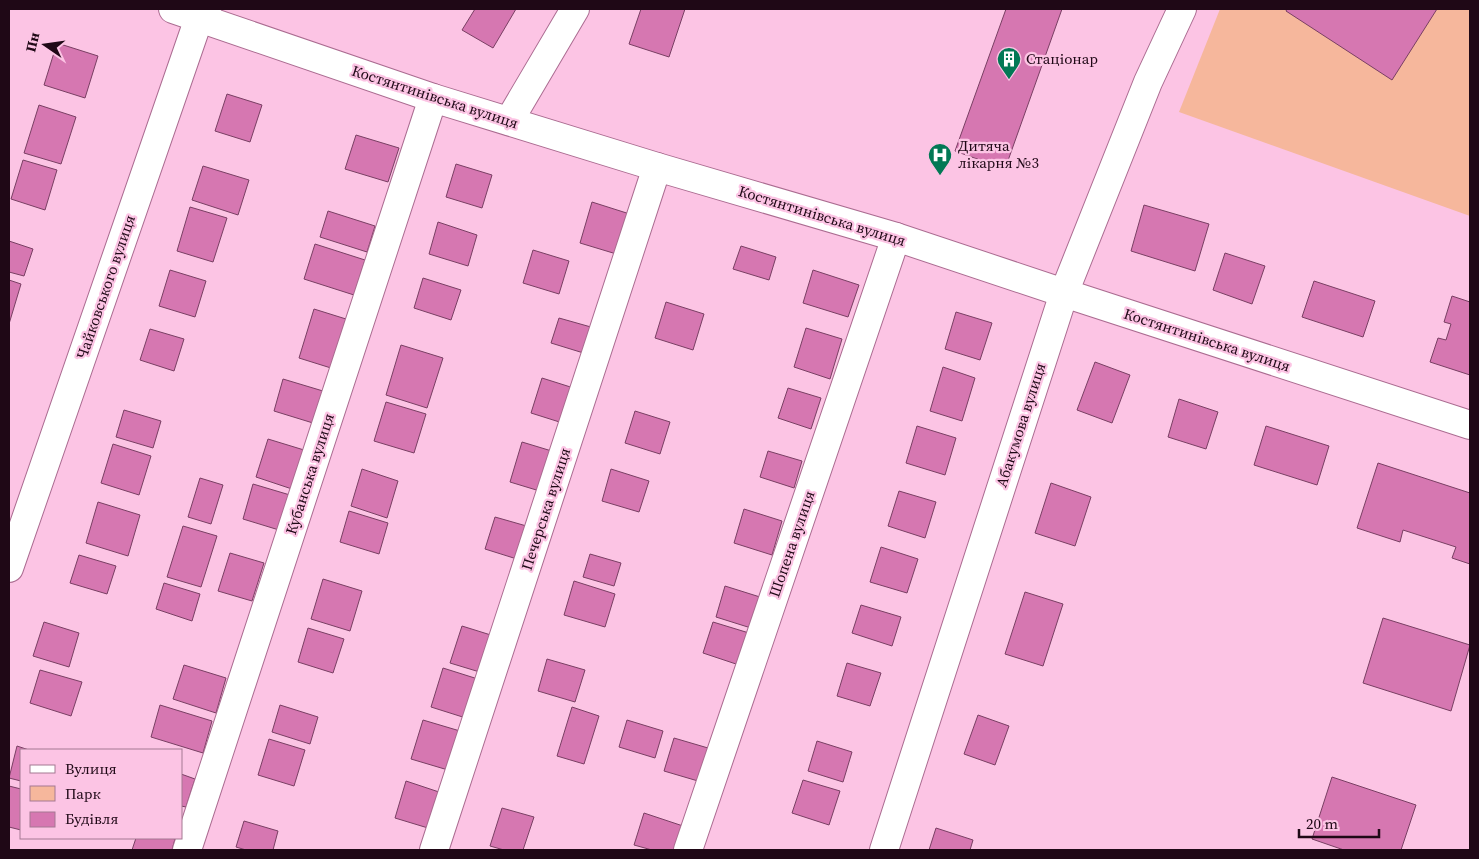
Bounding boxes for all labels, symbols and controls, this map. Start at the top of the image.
north arrow [20,20,70,70]
text: Пн [20,30,44,54]
building icon: Стаціонар [996,46,1022,80]
place label: Стаціонар [1026,48,1098,69]
street label: Костянтинівська вулиця [349,60,521,133]
place label: Дитяча лікарня №3 [958,135,1039,173]
hospital icon: Дитяча лікарня №3 [927,142,953,176]
street label: Костянтинівська вулиця [736,180,908,251]
street label: Чайковського вулиця [71,212,140,362]
street label: Костянтинівська вулиця [1121,303,1293,376]
street label: Абакумова вулиця [990,360,1051,490]
street label: Кубанська вулиця [280,411,339,537]
street label: Печерська вулиця [516,445,575,573]
street label: Шопена вулиця [763,488,820,600]
legend [20,749,182,839]
text: Вулиця [65,758,117,779]
text: Парк [65,783,101,804]
scale bar [1299,806,1379,838]
text: Будівля [65,808,118,829]
text: 20 m [1306,813,1338,834]

